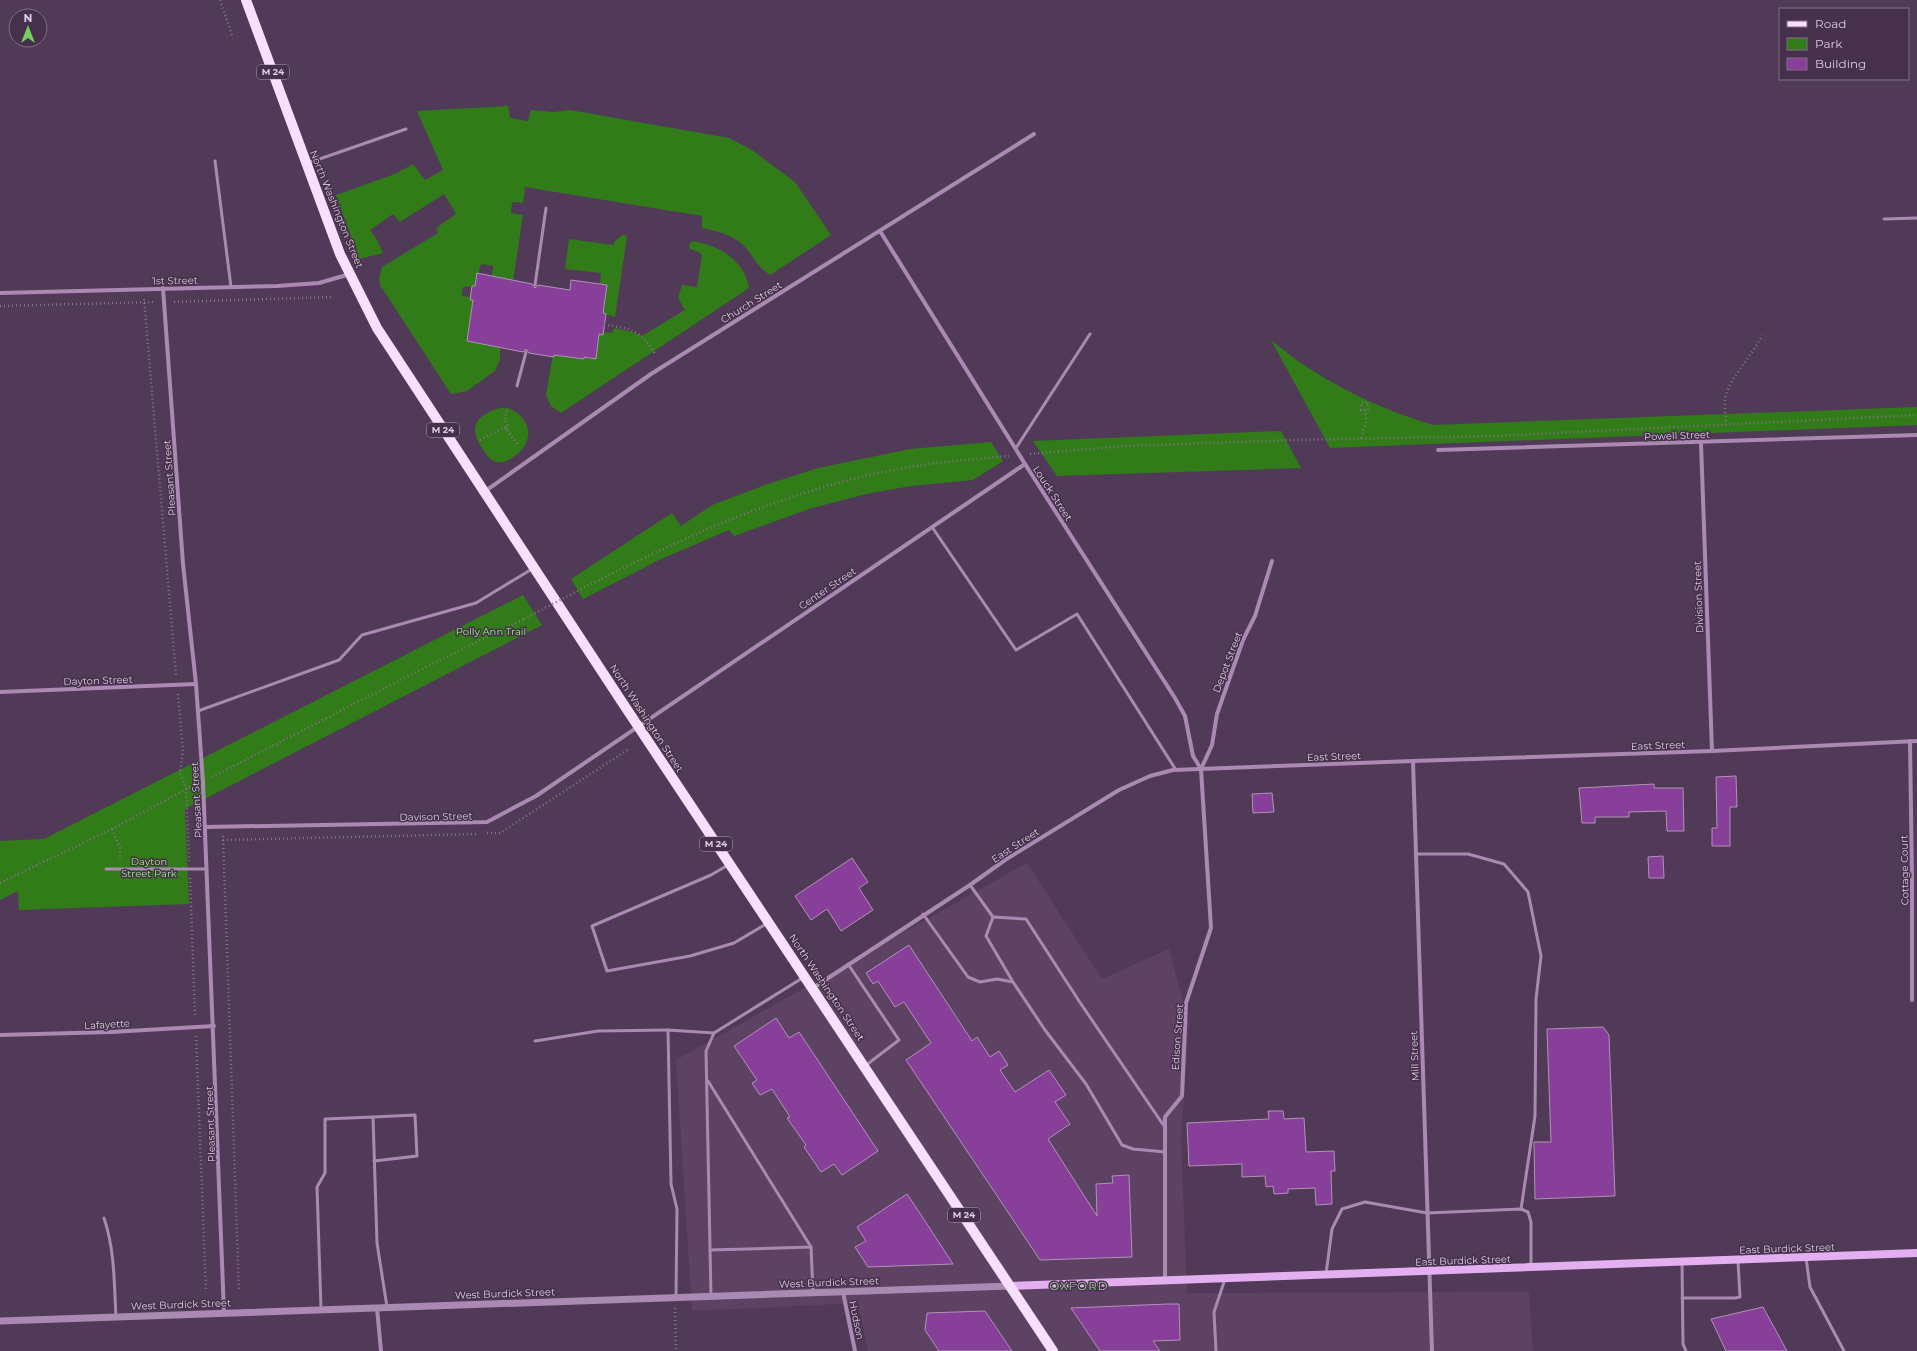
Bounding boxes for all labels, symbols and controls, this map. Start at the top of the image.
north arrow [8,8,48,48]
legend [1779,8,1909,80]
text: N [24,11,32,25]
text: Road [1815,16,1846,31]
text: Park [1815,36,1843,51]
text: Building [1815,56,1866,71]
road number: M 24 [257,65,289,79]
street label: North Washington Street [307,148,366,270]
street label: 1st Street [152,274,198,287]
street label: Church Street [718,278,784,326]
road number: M 24 [427,423,459,437]
street label: Powell Street [1644,428,1710,443]
street label: Pleasant Street [160,440,179,516]
street label: Louck Street [1030,463,1075,523]
street label: Division Street [1691,561,1706,633]
street label: Center Street [796,564,858,612]
park label: Polly Ann Trail [456,625,526,638]
street label: Depot Street [1210,630,1245,695]
street label: North Washington Street [607,662,686,775]
street label: Dayton Street [63,673,133,688]
street label: East Street [1631,738,1685,753]
street label: East Street [1307,749,1361,764]
street label: Pleasant Street [188,762,205,838]
street label: Davison Street [399,809,473,824]
street label: East Street [989,825,1042,866]
street label: Cottage Court [1897,835,1912,905]
road number: M 24 [700,837,732,851]
park label: Dayton Street Park [121,855,177,880]
street label: North Washington Street [786,931,867,1043]
street label: Edison Street [1169,1003,1186,1071]
street label: Lafayette [84,1017,130,1032]
street label: Mill Street [1407,1031,1422,1081]
street label: Pleasant Street [203,1086,218,1162]
road number: M 24 [948,1208,980,1222]
street label: East Burdick Street [1739,1240,1835,1257]
street label: East Burdick Street [1415,1252,1511,1269]
street label: West Burdick Street [779,1274,879,1291]
district label: OXFORD [1049,1278,1109,1293]
street label: West Burdick Street [455,1285,555,1302]
street label: West Burdick Street [131,1296,231,1313]
street label: Hudson [846,1299,867,1341]

